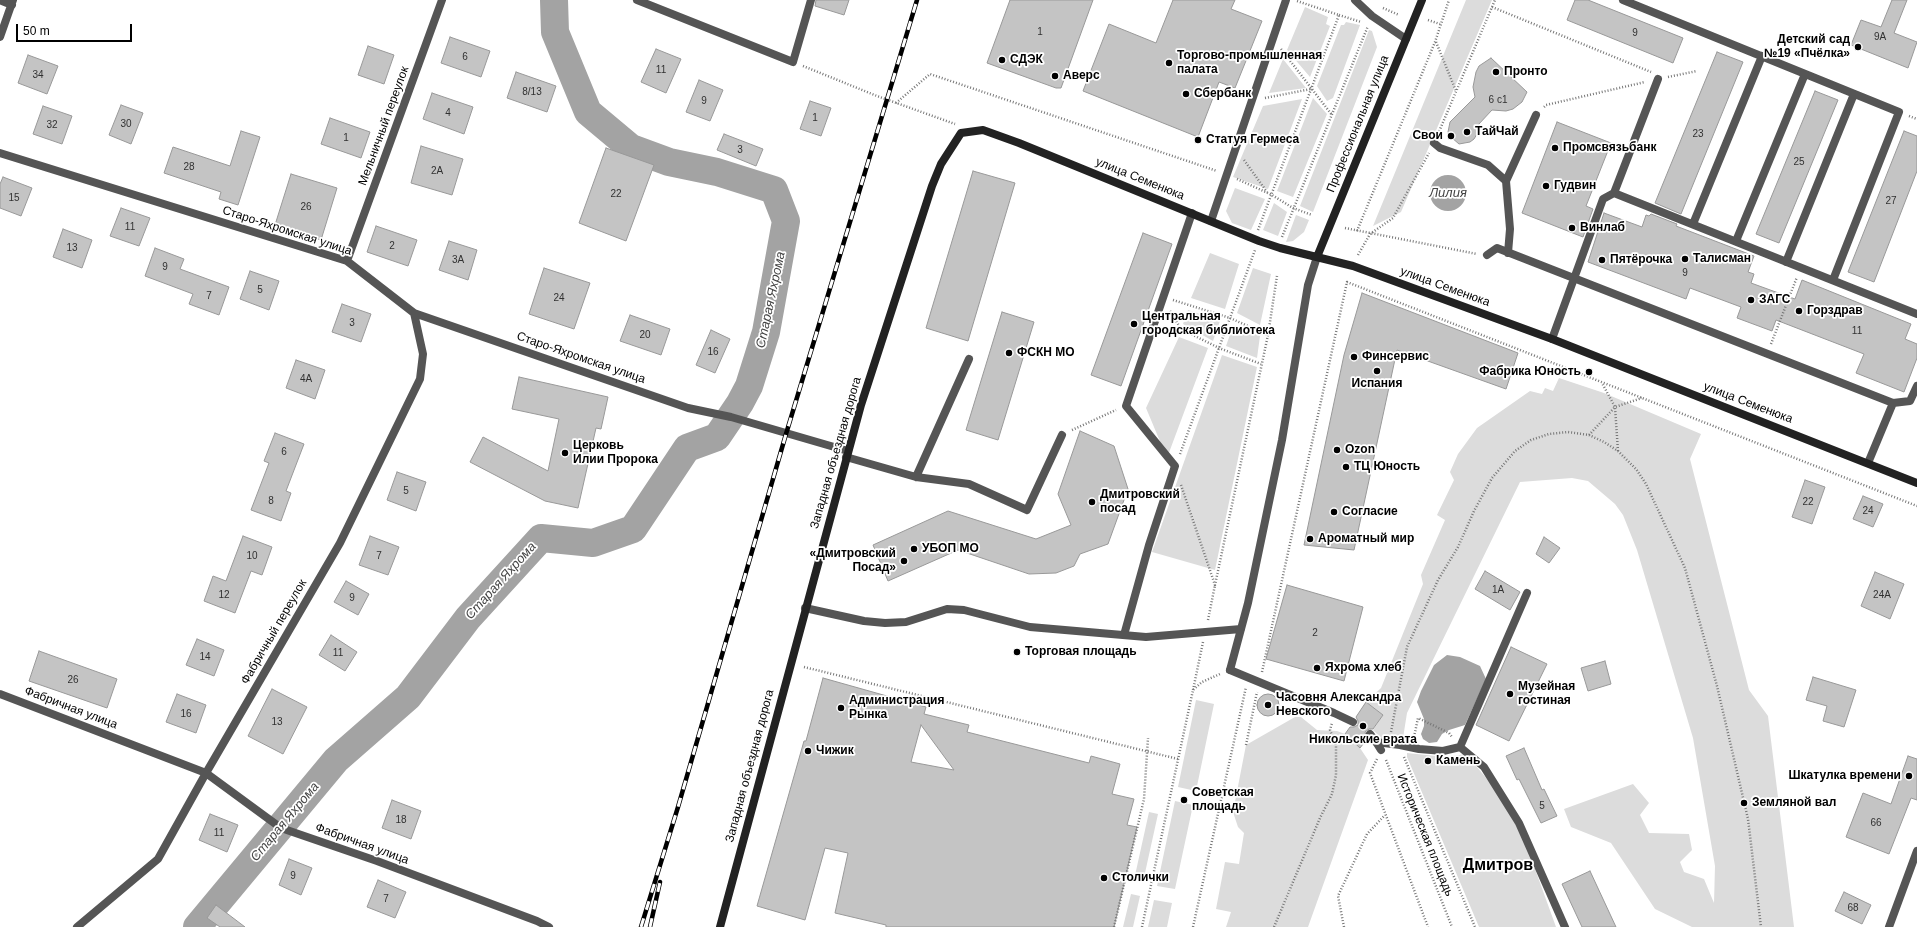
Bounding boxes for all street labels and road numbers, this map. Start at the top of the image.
street label: Профессиональная улица [1324,53,1392,195]
street label: Мельничный переулок [356,64,412,188]
street label: улица Семенюка [1094,155,1186,203]
street label: Старо-Яхромская улица [220,203,354,259]
street label: улица Семенюка [1398,264,1492,310]
street label: Старо-Яхромская улица [515,329,647,387]
street label: Западная объездная дорога [807,375,865,531]
street label: улица Семенюка [1701,379,1795,427]
street label: Фабричный переулок [238,577,310,687]
street label: Фабричная улица [22,684,120,732]
street label: Западная объездная дорога [723,688,777,844]
street label: Историческая площадь [1394,772,1456,898]
street label: Фабричная улица [313,820,411,868]

